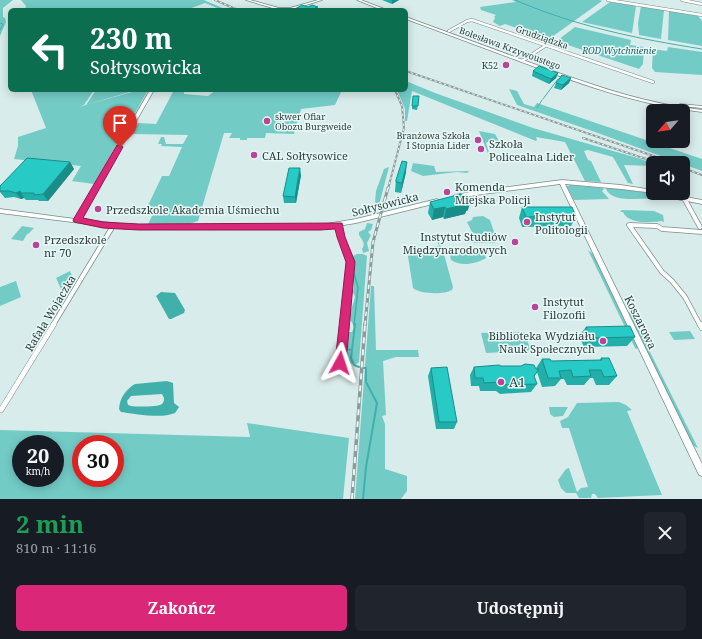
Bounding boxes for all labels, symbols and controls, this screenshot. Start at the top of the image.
text: 230 m [90,19,172,57]
street label: Grudziądzka [514,22,570,52]
icon: left [24,24,76,76]
street label: Bolesława Krzywoustego [458,24,562,72]
park label: ROD Wytchnienie [581,44,656,57]
text: Sołtysowicka [90,55,202,79]
place label: K52 [482,59,498,72]
marker: K52 [501,60,511,70]
north arrow [646,104,690,148]
map controls [646,104,690,200]
pin [103,106,137,147]
place label: skwer Ofiar Obozu Burgweide [275,110,352,133]
icon: arrive [109,112,131,134]
marker: skwer Ofiar Obozu Burgweide [262,116,272,126]
place label: Branżowa Szkoła I Stopnia Lider [396,129,471,152]
marker: Branżowa Szkoła I Stopnia Lider [473,135,483,145]
place label: Szkoła Policealna Lider [489,136,575,164]
marker: Szkoła Policealna Lider [476,144,486,154]
place label: CAL Sołtysowice [262,148,348,163]
marker: CAL Sołtysowice [249,150,259,160]
button: sound [646,156,690,200]
place label: Komenda Miejska Policji [455,179,531,207]
marker: Komenda Miejska Policji [442,187,452,197]
street label: Sołtysowicka [350,188,420,220]
place label: Przedszkole Akademia Uśmiechu [106,202,279,217]
marker: Przedszkole Akademia Uśmiechu [93,204,103,214]
place label: Instytut Politologii [535,209,588,237]
marker: Instytut Politologii [522,217,532,227]
place label: Instytut Studiów Międzynarodowych [403,229,508,257]
place label: Przedszkole nr 70 [44,232,107,260]
marker: Instytut Studiów Międzynarodowych [510,237,520,247]
marker: Przedszkole nr 70 [31,240,41,250]
street label: Rafała Wojaczka [21,272,79,354]
street label: Koszarowa [622,293,660,351]
place label: Instytut Filozofii [543,294,586,322]
marker: Instytut Filozofii [530,302,540,312]
place label: Biblioteka Wydziału Nauk Społecznych [489,328,595,356]
marker: Biblioteka Wydziału Nauk Społecznych [598,336,608,346]
position arrow [319,342,361,384]
place label: A1 [509,373,525,391]
marker: A1 [496,377,506,387]
speed limit sign: 30 [72,435,124,487]
text: 20 [27,442,49,469]
text: km/h [26,464,50,478]
text: 2 min [16,507,84,540]
button: close [644,512,686,554]
text: 810 m · 11:16 [16,539,96,557]
button: Zakończ [16,585,347,631]
button: Udostępnij [355,585,686,631]

